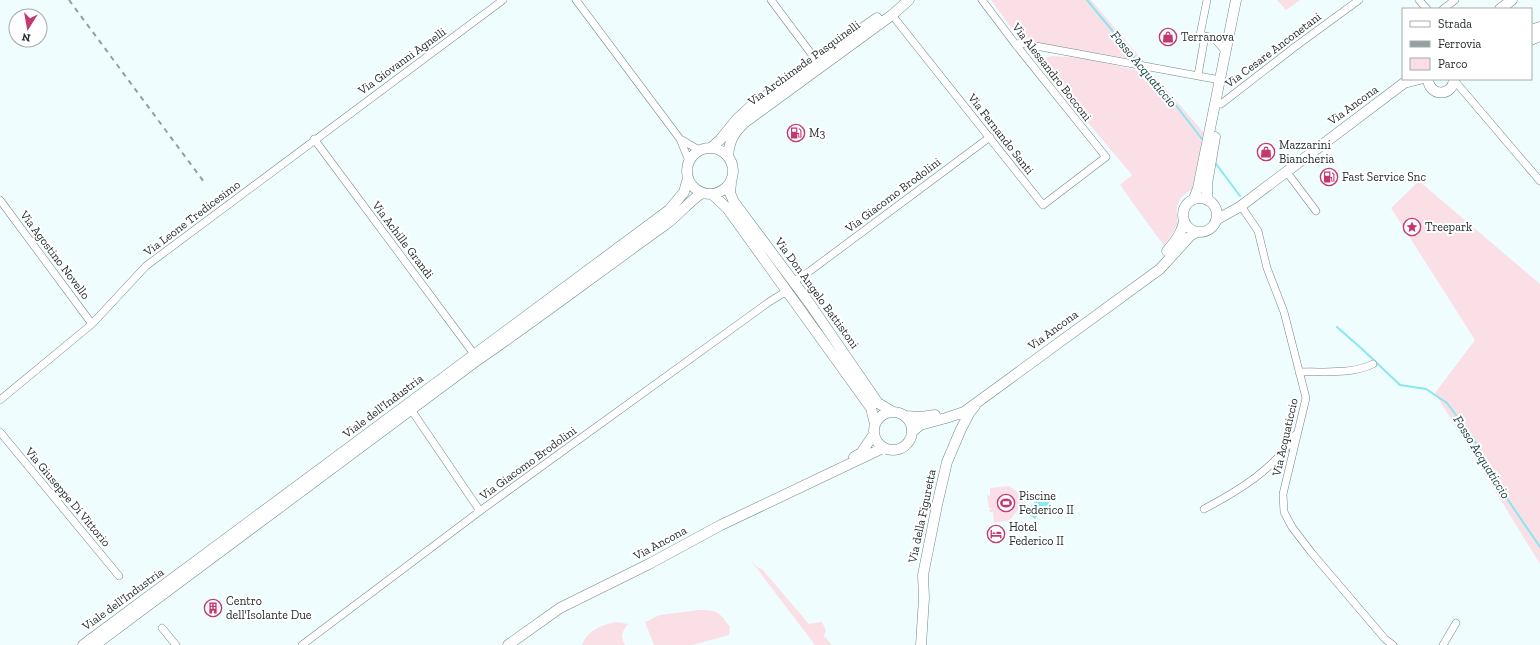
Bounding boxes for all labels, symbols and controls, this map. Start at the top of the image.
north arrow [8,8,48,48]
legend [1402,8,1532,80]
street label: Via Cesare Anconetani [1222,9,1324,91]
street label: Via Archimede Pasquinelli [744,17,863,109]
text: Strada [1438,17,1472,31]
street label: Via Alessandro Bocconi [1009,20,1095,124]
street label: Via Giovanni Agnelli [355,24,449,98]
shop icon: Terranova [1158,27,1178,47]
water label: Fosso Acquaticcio [1108,28,1180,110]
text: N [20,30,32,45]
place label: Terranova [1181,30,1234,44]
text: Ferrovia [1438,37,1482,51]
text: Parco [1438,57,1467,71]
street label: Via Ancona [1325,82,1381,128]
street label: Via Fernando Santi [965,90,1037,178]
fuel station icon: M3 [786,123,806,143]
place label: M3 [809,126,826,140]
place label: Mazzarini Biancheria [1279,138,1335,166]
shop icon: Mazzarini Biancheria [1256,142,1276,162]
street label: Via Giacomo Brodolini [842,154,944,236]
fuel station icon: Fast Service Snc [1319,167,1339,187]
place label: Fast Service Snc [1342,170,1426,184]
street label: Via Leone Tredicesimo [140,177,243,259]
street label: Via Achille Grandi [369,198,437,282]
street label: Via Agostino Novello [17,207,93,302]
place icon: Treepark [1402,217,1422,237]
place label: Treepark [1425,220,1473,234]
street label: Via Don Angelo Battistoni [771,234,862,352]
street label: Via Ancona [1025,307,1081,353]
street label: Viale dell'Industria [339,371,426,441]
street label: Via Acquaticcio [1269,397,1301,478]
water label: Fosso Acquaticcio [1450,413,1514,501]
street label: Via Giacomo Brodolini [476,423,579,503]
street label: Via Giuseppe Di Vittorio [22,444,114,549]
street label: Via della Figuretta [905,468,939,565]
place label: Piscine Federico II [1019,489,1074,517]
sports icon: Piscine Federico II [996,493,1016,513]
place label: Hotel Federico II [1009,520,1064,548]
street label: Via Ancona [630,523,689,563]
hotel icon: Hotel Federico II [986,524,1006,544]
street label: Viale dell'Industria [79,565,167,634]
place label: Centro dell'Isolante Due [226,594,312,622]
building icon: Centro dell'Isolante Due [203,598,223,618]

